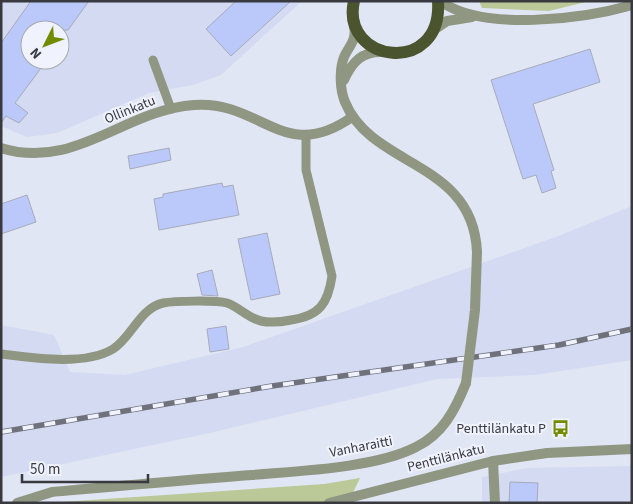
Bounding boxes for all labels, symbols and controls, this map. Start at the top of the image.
north arrow [20,20,70,70]
text: N [26,43,47,63]
street label: Ollinkatu [101,91,159,129]
place label: Penttilänkatu P [456,419,546,439]
bus stop icon: Penttilänkatu P [550,419,570,439]
street label: Vanharaitti [328,431,394,463]
street label: Penttilänkatu [405,439,487,477]
scale bar [22,452,149,484]
text: 50 m [30,459,60,480]

